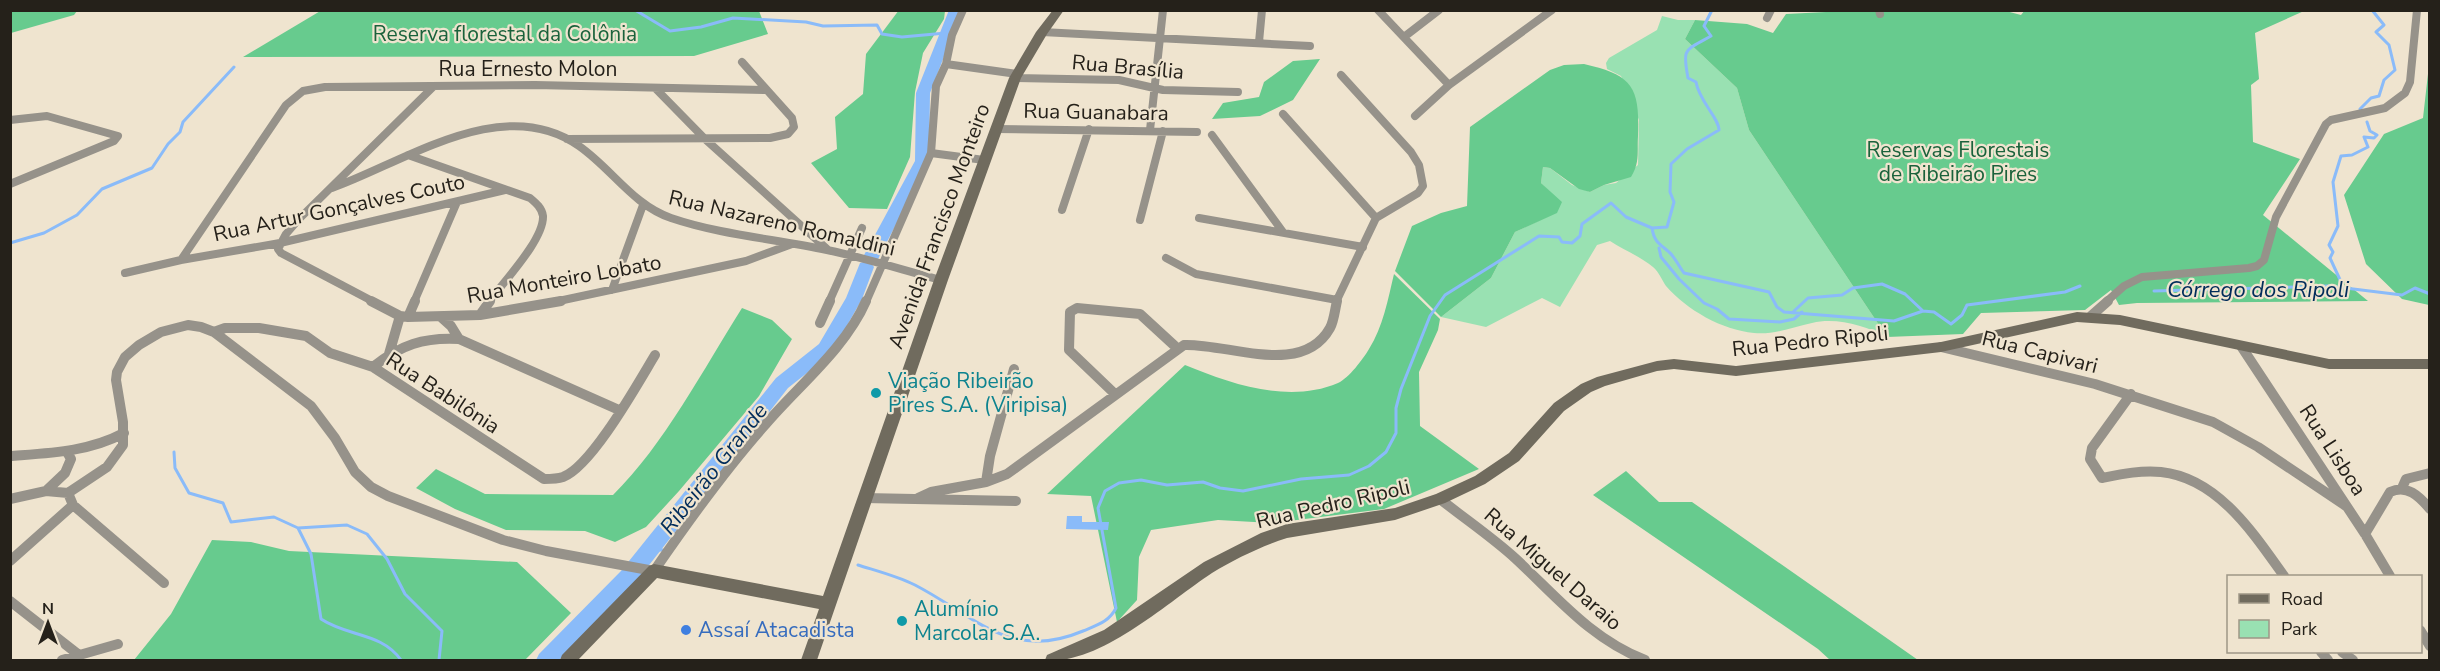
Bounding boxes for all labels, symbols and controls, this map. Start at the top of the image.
park label: Reserva florestal da Colônia [373,20,637,48]
street label: Rua Brasília [1071,48,1185,86]
street label: Rua Ernesto Molon [439,55,617,83]
street label: Rua Guanabara [1023,97,1169,127]
street label: Avenida Francisco Monteiro [882,99,996,353]
park label: Reservas Florestais de Ribeirão Pires [1867,136,2049,188]
street label: Rua Artur Gonçalves Couto [211,168,467,248]
street label: Rua Nazareno Romaldini [666,183,898,263]
street label: Rua Monteiro Lobato [465,248,663,310]
water label: Córrego dos Ripoli [2167,275,2350,305]
street label: Rua Pedro Ripoli [1730,319,1890,363]
street label: Rua Capivari [1979,324,2101,380]
street label: Rua Babilônia [381,346,505,440]
place label: Viação Ribeirão Pires S.A. (Viripisa) [887,367,1068,419]
marker: Viação Ribeirão Pires S.A. (Viripisa) [869,386,883,400]
water label: Ribeirão Grande [653,397,775,541]
street label: Rua Lisboa [2293,399,2373,501]
street label: Rua Pedro Ripoli [1253,473,1413,535]
street label: Rua Miguel Daraio [1478,501,1628,637]
legend [2227,575,2422,653]
text: Road [2281,587,2323,611]
north arrow [18,593,78,653]
place label: Alumínio Marcolar S.A. [914,595,1040,647]
text: N [42,598,54,620]
marker: Alumínio Marcolar S.A. [895,614,909,628]
place label: Assaí Atacadista [698,616,855,644]
text: Park [2281,617,2318,641]
marker: Assaí Atacadista [679,623,693,637]

